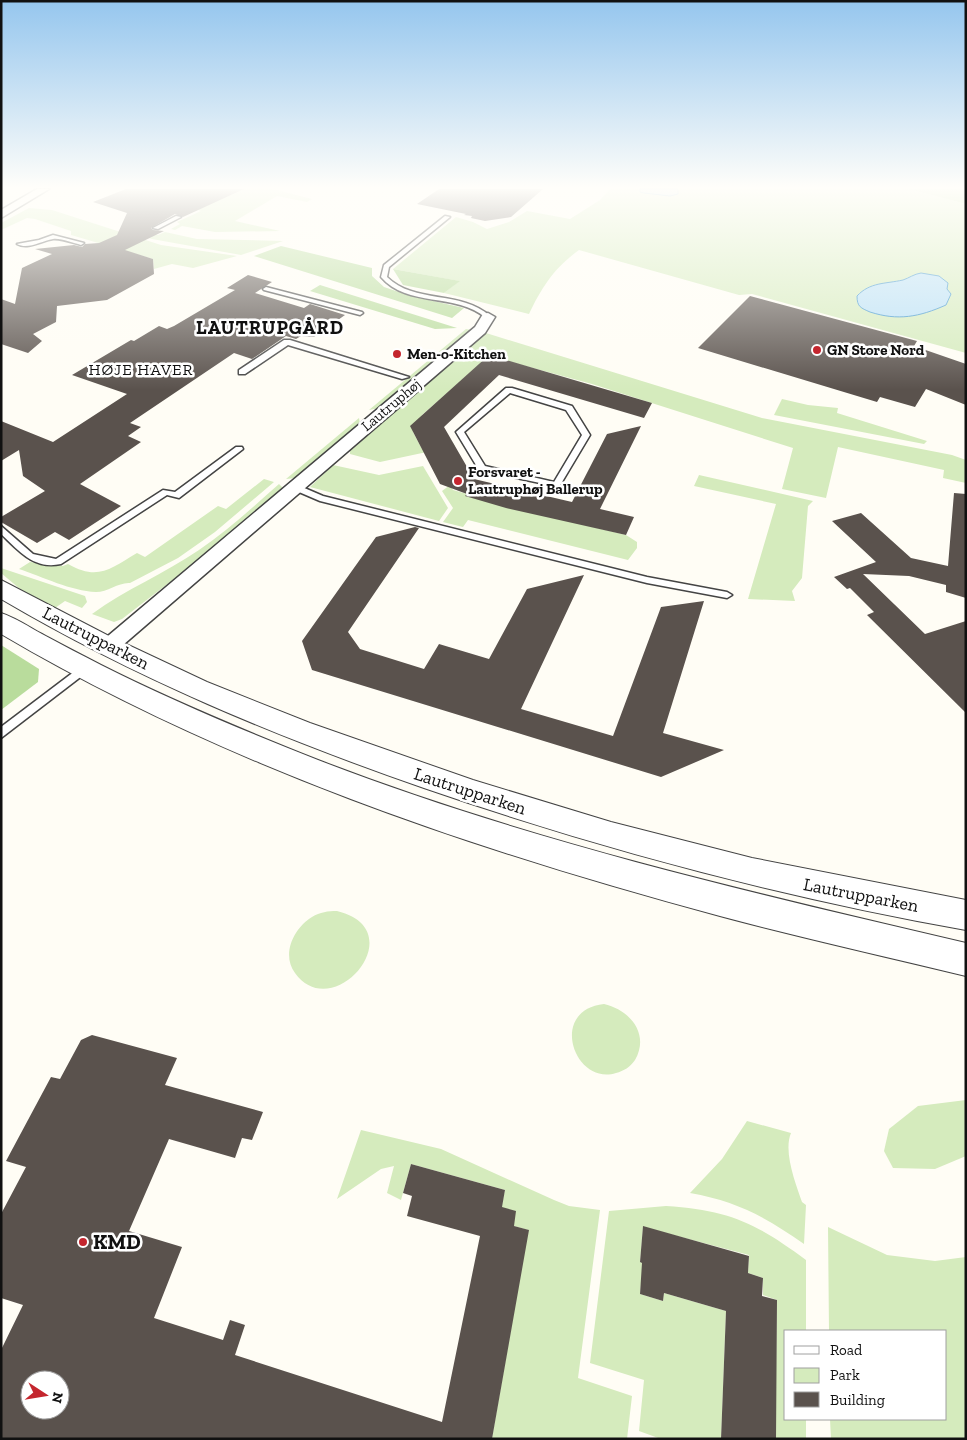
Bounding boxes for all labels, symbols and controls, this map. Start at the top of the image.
district label: LAUTRUPGÅRD [196,316,344,339]
place label: GN Store Nord [827,341,925,359]
marker: GN Store Nord [811,344,823,356]
place label: Men-o-Kitchen [407,345,506,363]
marker: Men-o-Kitchen [391,348,403,360]
district label: HØJE HAVER [89,360,193,379]
street label: Lautruphøj [358,375,424,435]
place label: Forsvaret - Lautruphøj Ballerup [468,463,603,498]
marker: Forsvaret - Lautruphøj Ballerup [452,475,464,487]
street label: Lautrupparken [39,602,154,675]
street label: Lautrupparken [411,763,530,820]
street label: Lautrupparken [802,873,921,917]
place label: KMD [93,1229,141,1254]
marker: KMD [77,1236,89,1248]
legend [784,1330,947,1420]
text: Road [830,1341,863,1359]
text: Park [830,1366,860,1384]
north arrow [20,1370,70,1420]
text: N [48,1391,67,1405]
text: Building [830,1391,885,1409]

